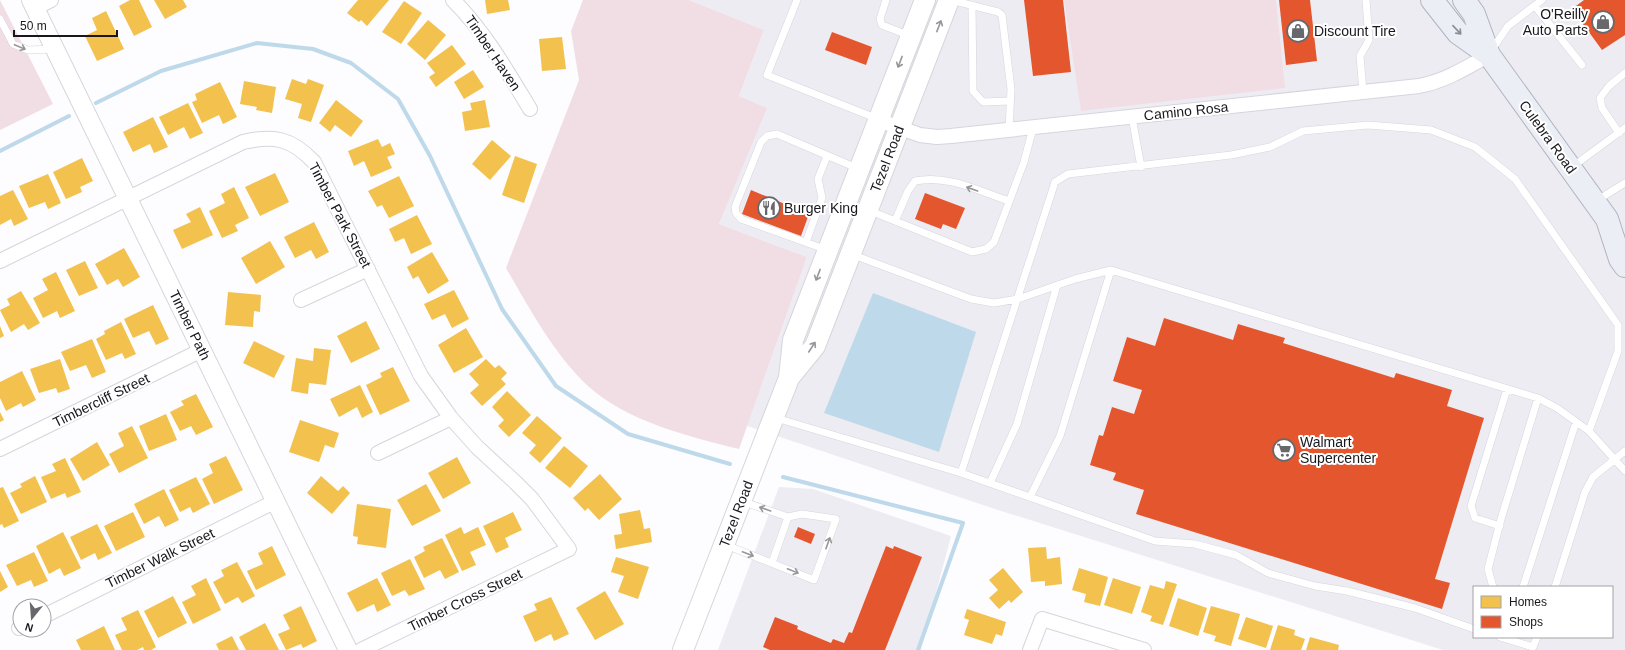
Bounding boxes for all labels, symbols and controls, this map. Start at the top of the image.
place label: O'Reilly Auto Parts [1523,6,1588,38]
shop icon: O'Reilly Auto Parts [1590,9,1616,35]
scale bar [14,12,117,38]
street label: Timber Haven [462,12,524,94]
shop icon: Discount Tire [1285,18,1311,44]
text: 50 m [20,19,47,33]
one-way arrow [935,21,943,33]
place label: Discount Tire [1314,23,1396,39]
one-way arrow [1452,25,1461,35]
one-way arrow [13,44,25,51]
one-way arrow [896,56,904,68]
street label: Culebra Road [1516,97,1580,177]
street label: Camino Rosa [1143,99,1229,123]
street label: Tezel Road [867,123,907,195]
street label: Timber Park Street [305,160,375,270]
one-way arrow [966,185,979,192]
restaurant icon: Burger King [756,195,782,221]
place label: Burger King [784,200,858,216]
one-way arrow [814,269,821,281]
street label: Timber Path [166,287,214,363]
one-way arrow [809,341,817,353]
street label: Timbercliff Street [50,370,152,430]
place label: Walmart Supercenter [1300,434,1377,466]
supermarket icon: Walmart Supercenter [1271,437,1297,463]
street label: Tezel Road [716,478,756,550]
one-way arrow [759,504,771,512]
street label: Timber Walk Street [103,525,217,591]
one-way arrow [824,538,832,550]
one-way arrow [742,550,754,558]
street label: Timber Cross Street [405,565,525,635]
one-way arrow [786,568,798,576]
legend [1473,586,1613,638]
text: Homes [1509,595,1547,609]
north arrow [12,598,52,638]
text: Shops [1509,615,1543,629]
text: N [23,621,35,634]

